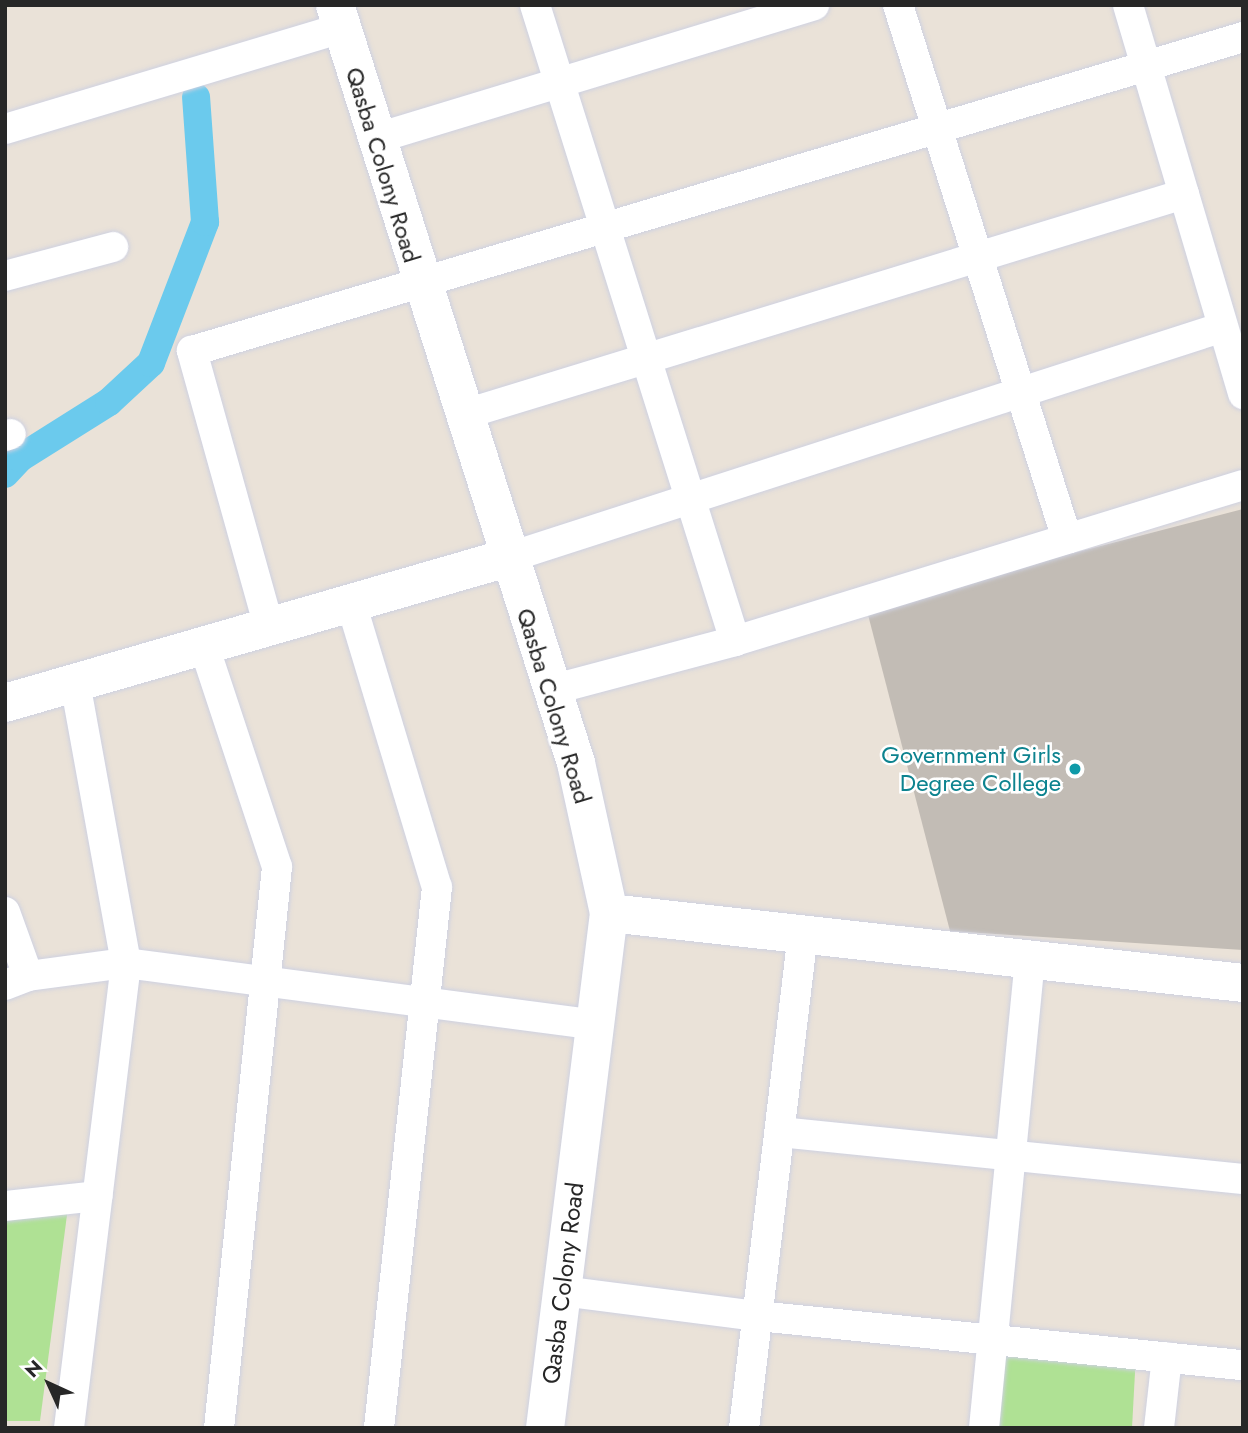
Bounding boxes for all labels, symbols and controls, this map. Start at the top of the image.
street label: Qasba Colony Road [340,64,426,266]
street label: Qasba Colony Road [511,605,597,807]
place label: Government Girls Degree College [881,741,1061,797]
marker: Government Girls Degree College [1067,761,1083,777]
street label: Qasba Colony Road [536,1181,590,1385]
north arrow [14,1349,84,1419]
text: N [19,1354,49,1384]

